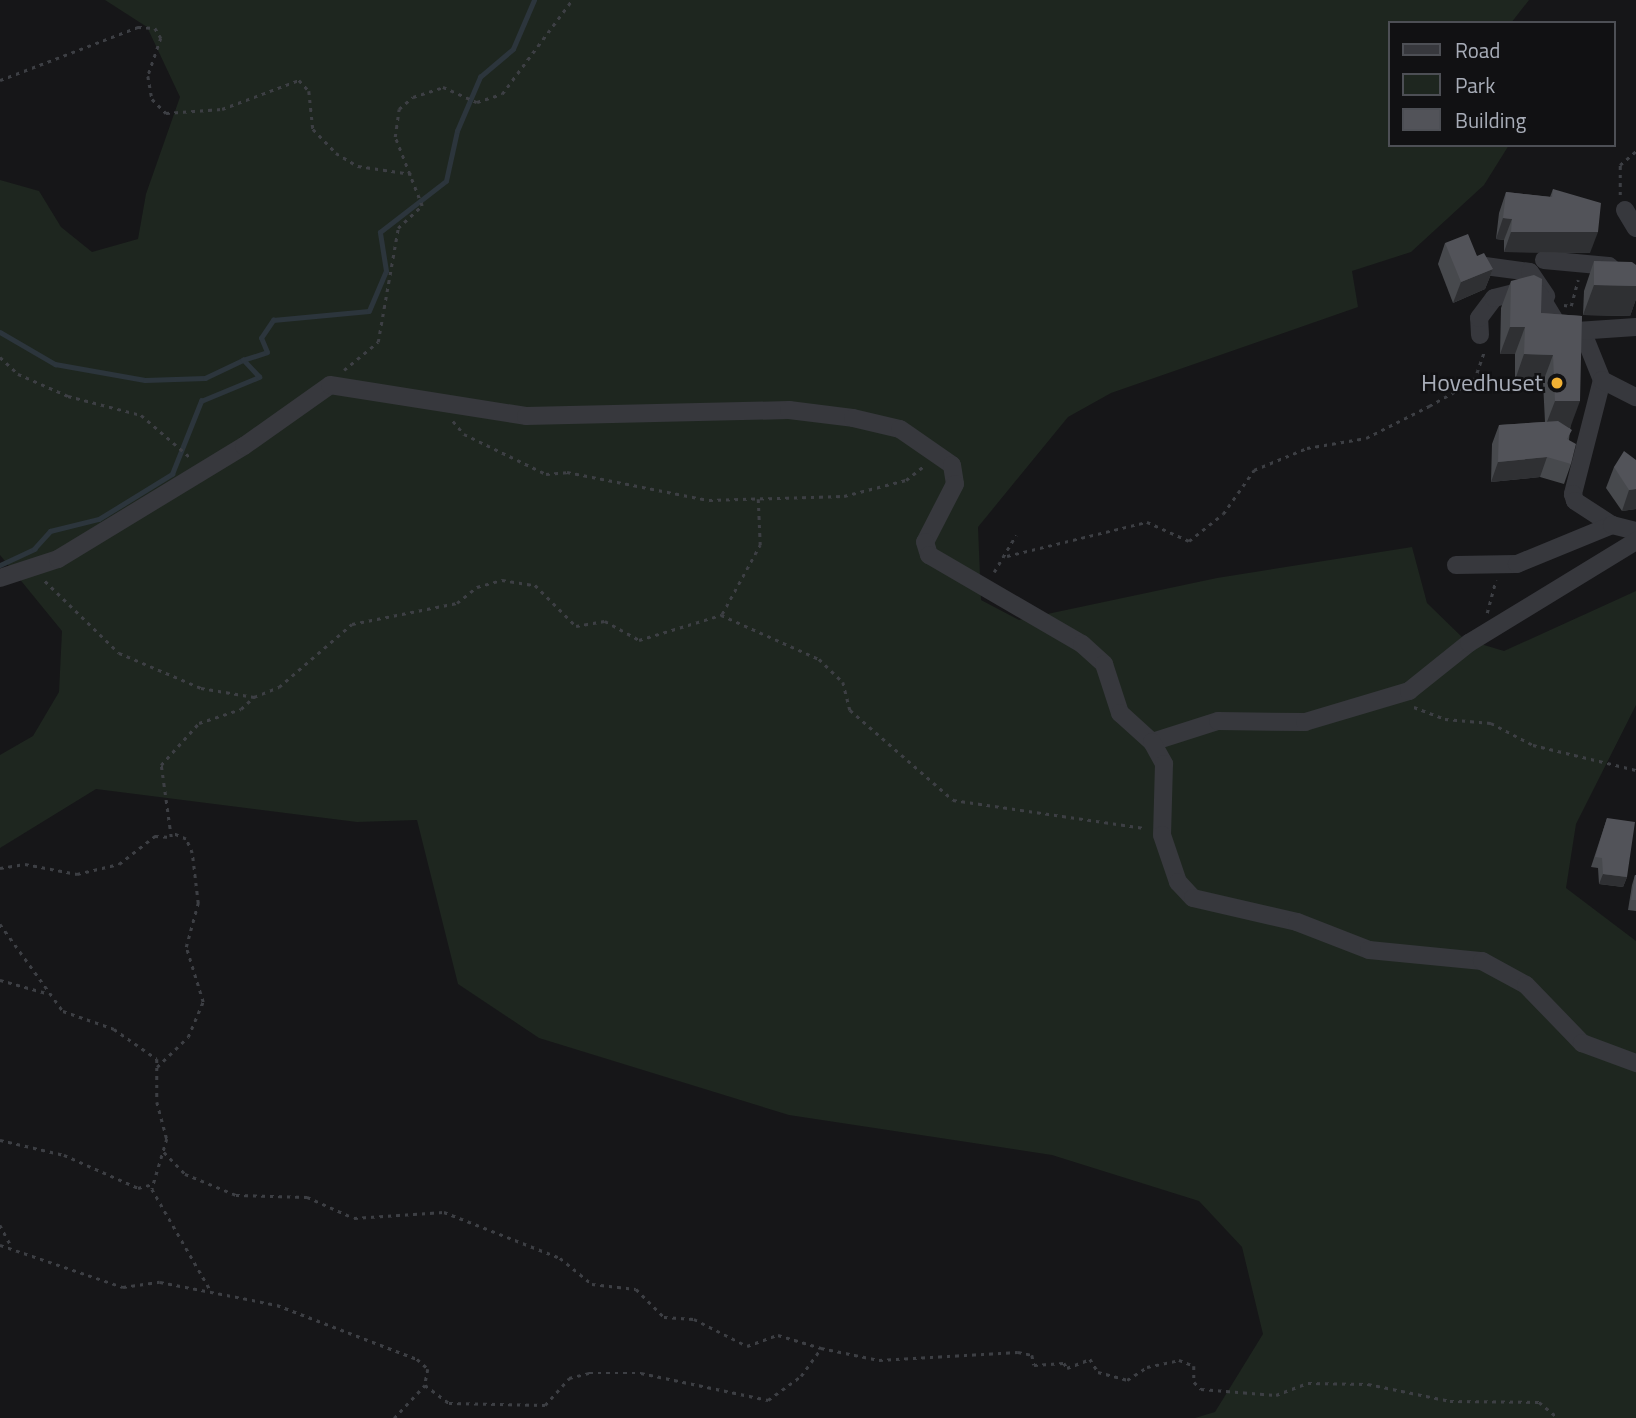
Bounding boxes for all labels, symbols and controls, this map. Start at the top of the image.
legend [1388,21,1615,147]
text: Road [1455,34,1500,66]
text: Park [1455,69,1495,101]
text: Building [1455,104,1526,136]
place label: Hovedhuset [1421,369,1543,397]
marker: Hovedhuset [1549,375,1565,391]

